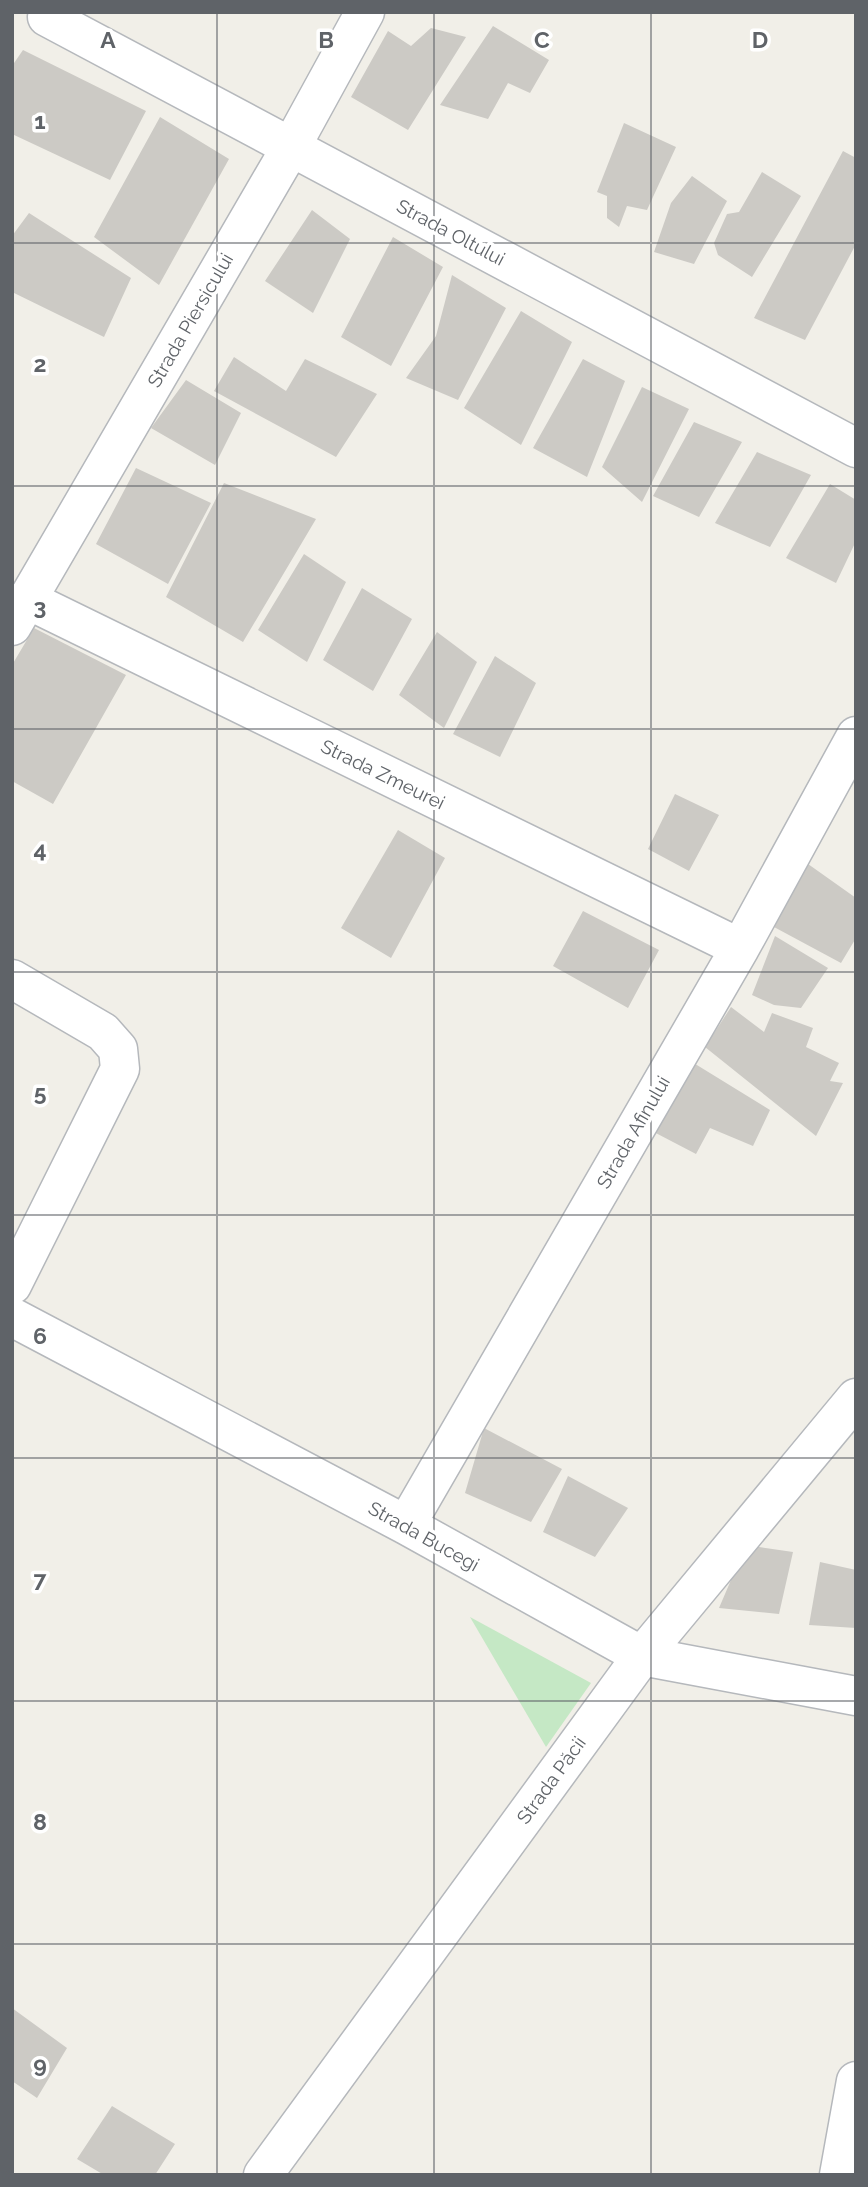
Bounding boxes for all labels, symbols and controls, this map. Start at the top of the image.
text: A [100,26,116,53]
text: B [318,26,334,53]
text: C [534,26,550,53]
text: D [752,26,768,53]
text: 1 [34,107,46,134]
street label: Strada Oltului [393,194,509,270]
street label: Strada Piersicului [143,249,237,391]
text: 2 [34,350,46,377]
text: 3 [34,593,46,620]
street label: Strada Zmeurei [317,735,449,813]
text: 4 [33,836,47,863]
street label: Strada Afinului [592,1072,674,1192]
text: 5 [34,1079,47,1106]
text: 6 [33,1322,47,1349]
street label: Strada Bucegi [365,1497,483,1575]
text: 7 [34,1565,47,1592]
street label: Strada Păcii [512,1732,590,1828]
text: 8 [33,1808,47,1835]
text: 9 [33,2051,47,2078]

